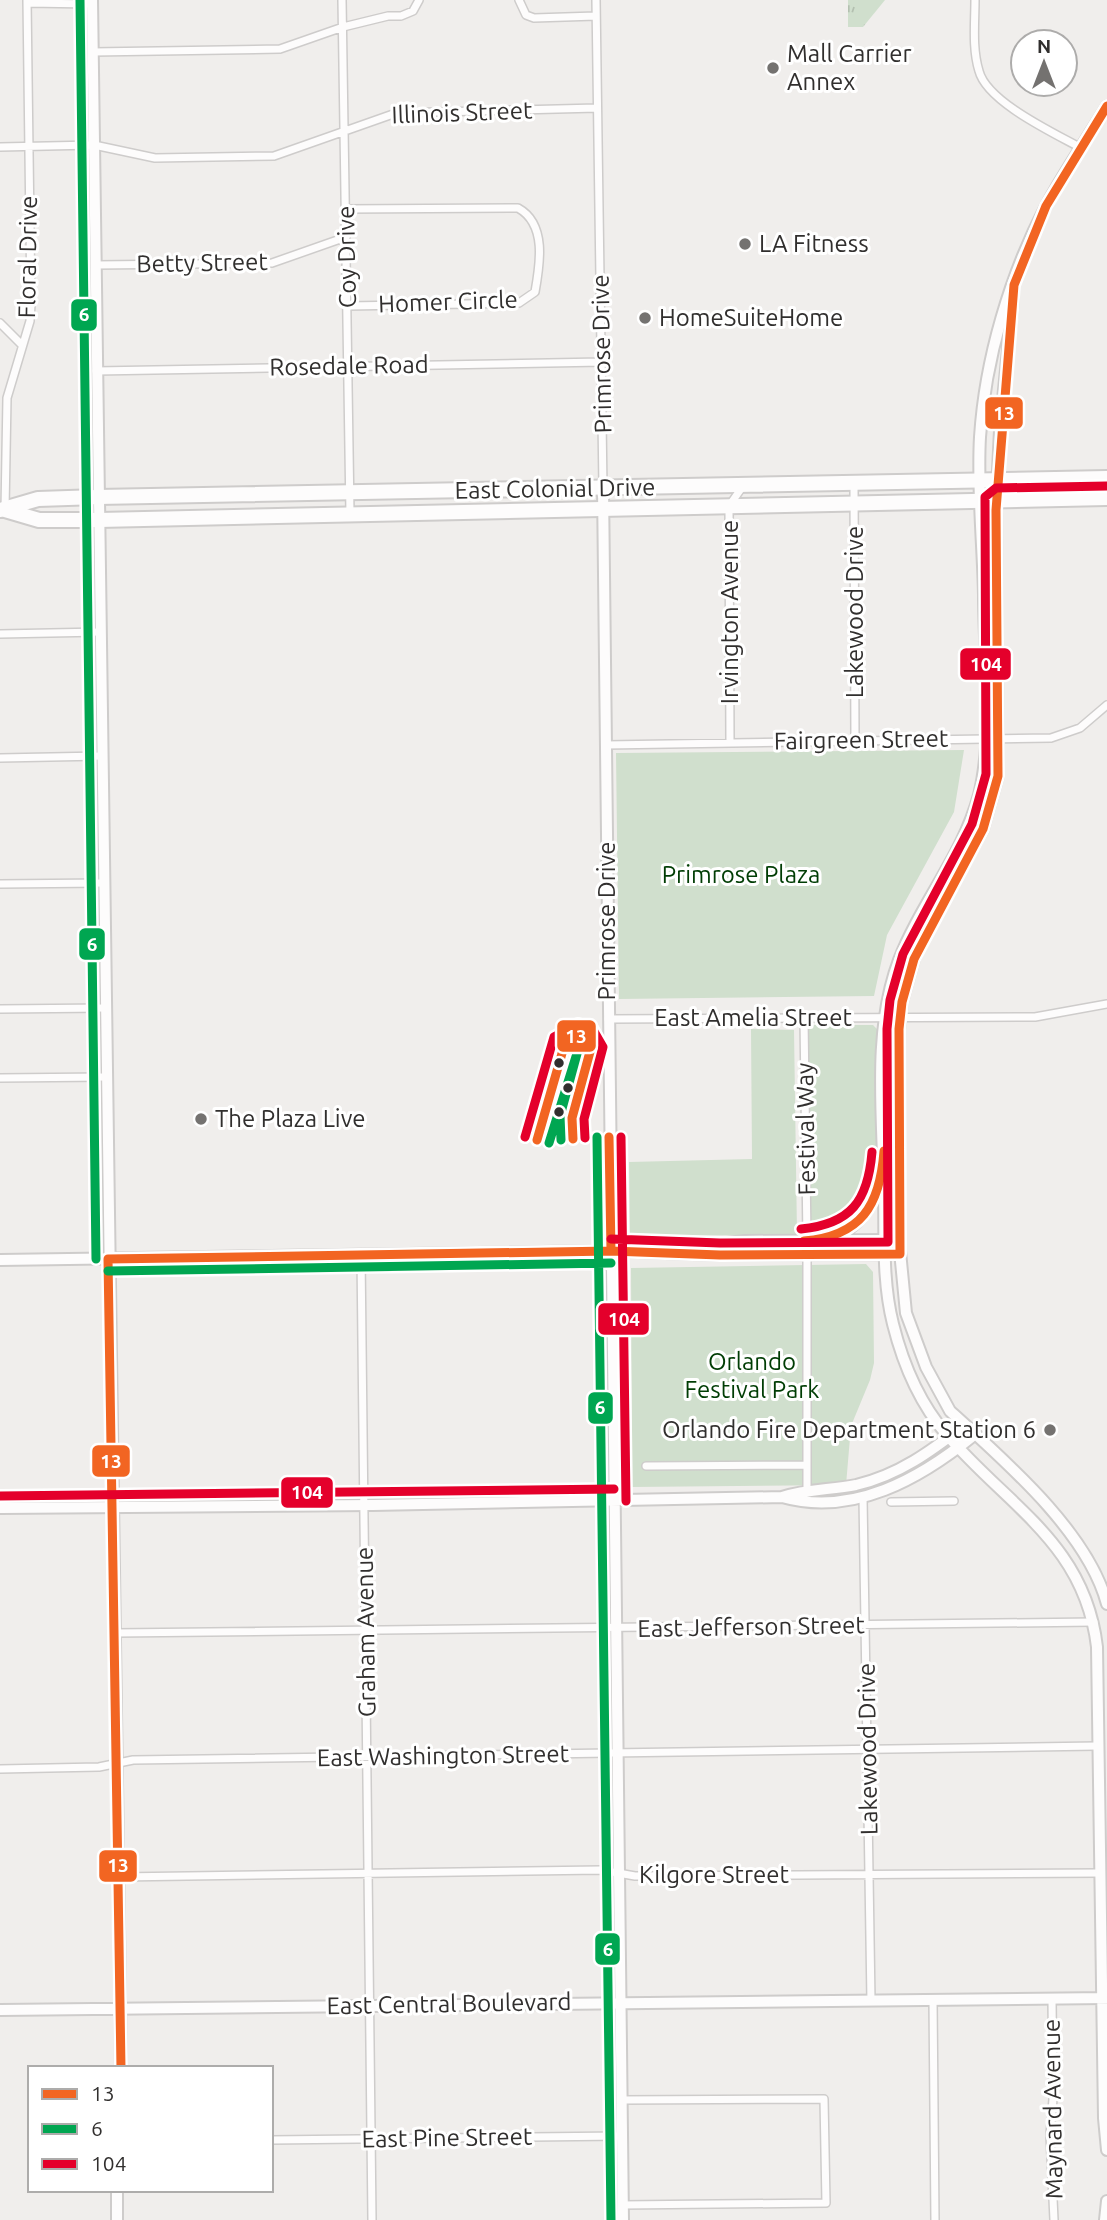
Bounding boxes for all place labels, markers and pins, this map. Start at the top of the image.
place label: Mall Carrier Annex [787,40,912,95]
marker: Mall Carrier Annex [765,60,781,76]
place label: LA Fitness [759,230,869,257]
marker: LA Fitness [737,236,753,252]
place label: HomeSuiteHome [659,304,843,331]
marker: HomeSuiteHome [637,310,653,326]
unlabelled marker [552,1056,566,1070]
unlabelled marker [561,1081,575,1095]
place label: The Plaza Live [215,1105,366,1132]
unlabelled marker [552,1105,566,1119]
marker: The Plaza Live [193,1111,209,1127]
place label: Orlando Fire Department Station 6 [662,1416,1036,1443]
marker: Orlando Fire Department Station 6 [1042,1422,1058,1438]

